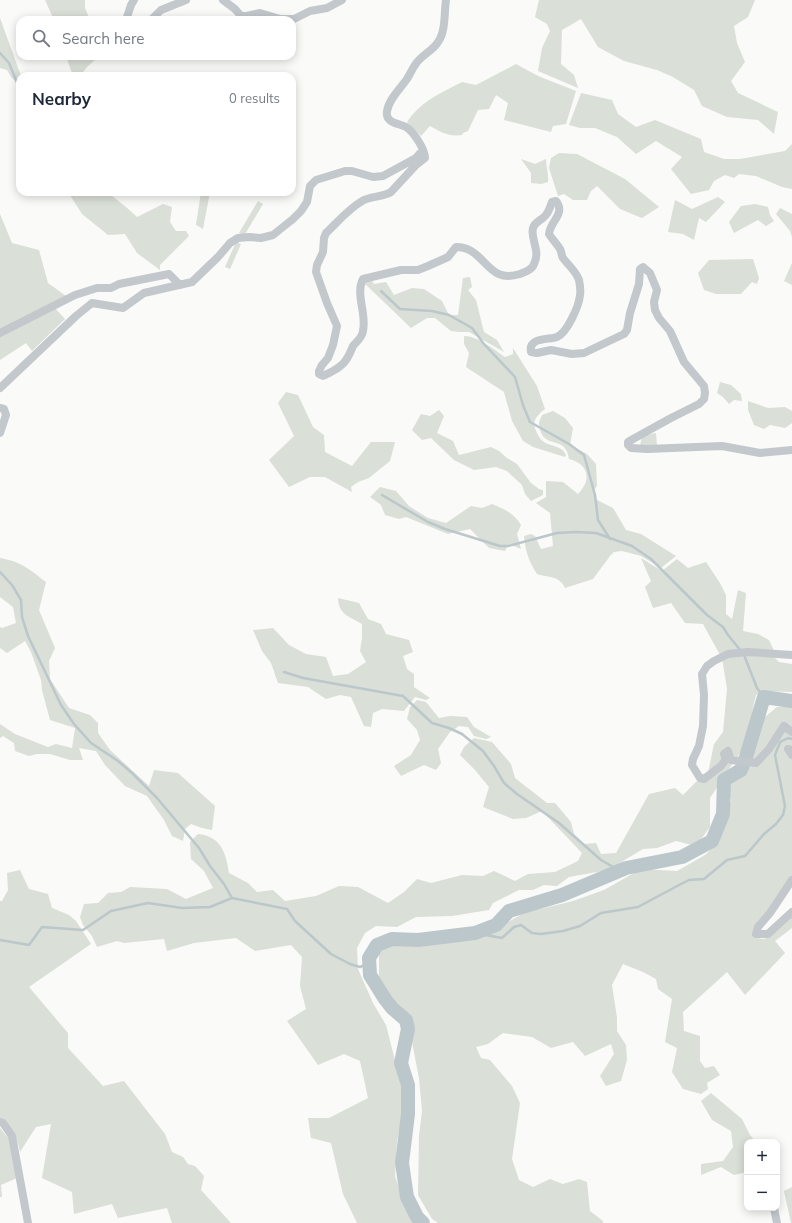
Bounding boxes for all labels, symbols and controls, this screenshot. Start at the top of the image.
search box [16,16,296,60]
icon: search [30,27,52,49]
text: Search here [62,29,144,48]
text: Nearby [32,88,91,109]
text: 0 results [229,90,280,106]
map controls [744,1139,780,1211]
button: + [744,1139,780,1175]
button: − [744,1175,780,1211]

